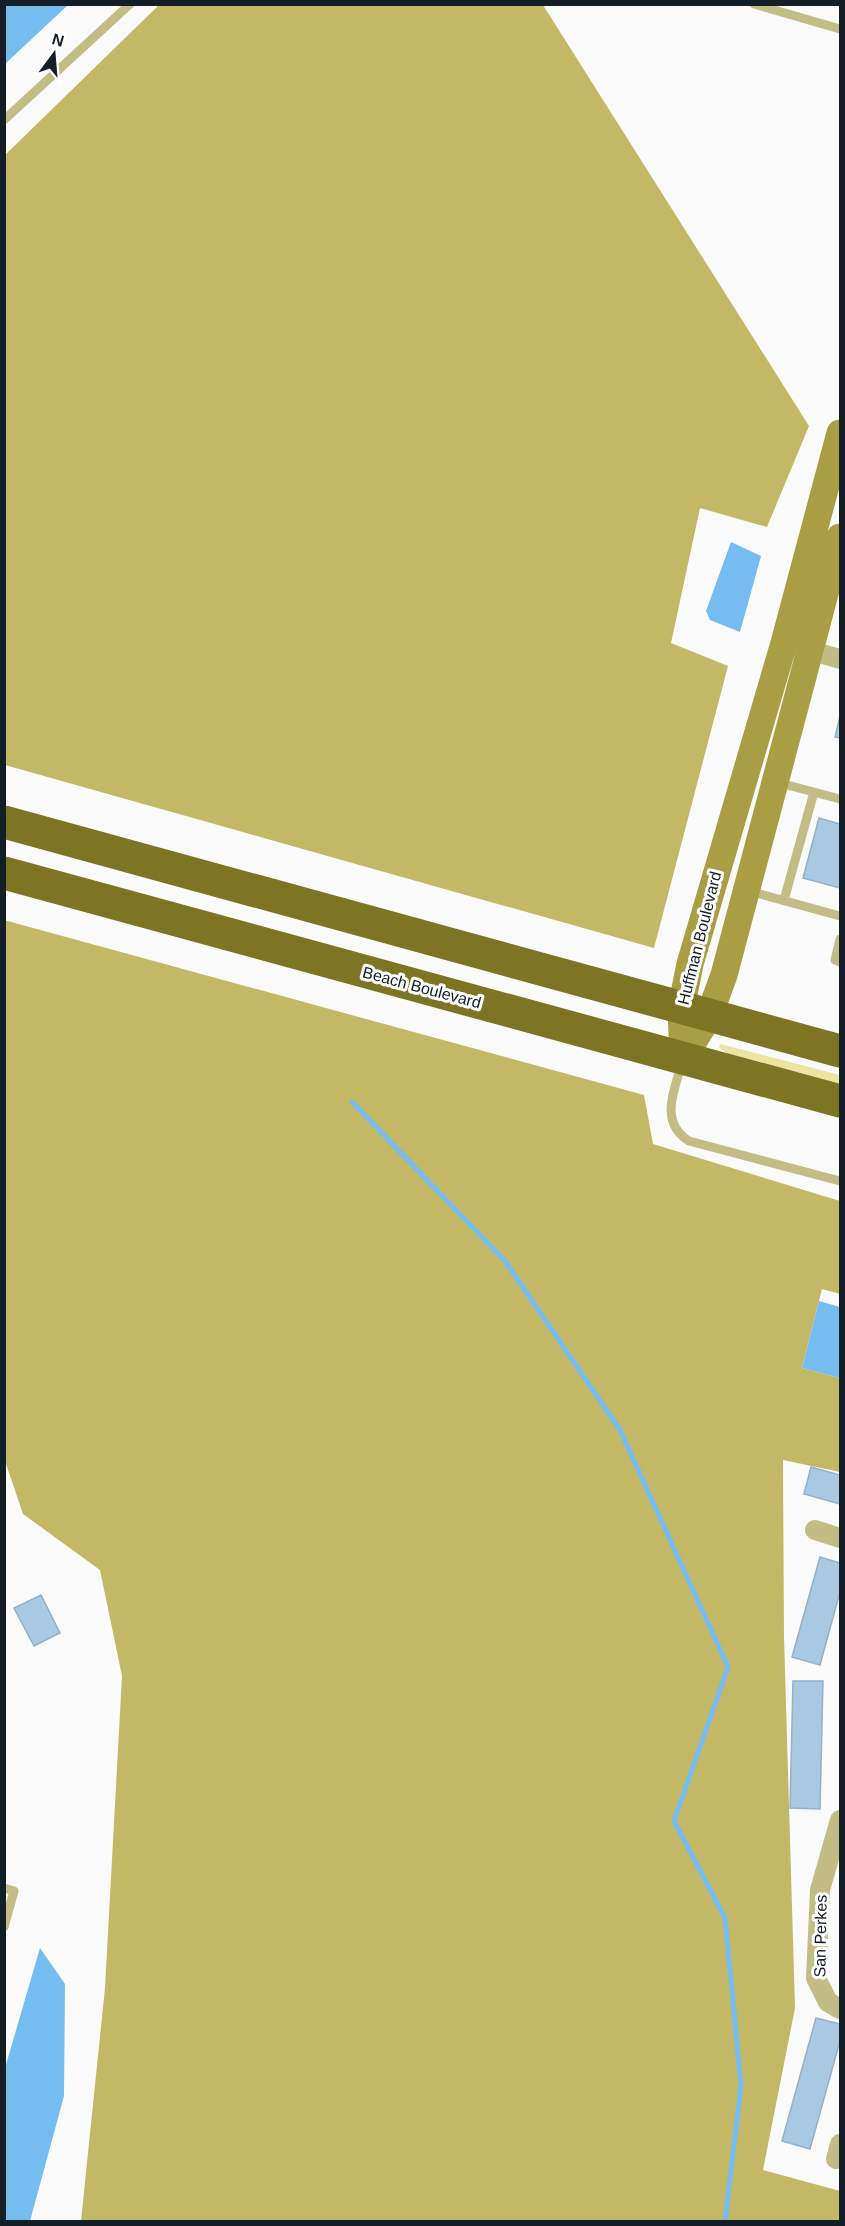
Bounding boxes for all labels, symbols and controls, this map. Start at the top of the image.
north arrow [24,24,84,84]
text: N [50,30,66,50]
street label: Huffman Boulevard [675,870,724,1006]
street label: Beach Boulevard [361,964,483,1011]
street label: San Perkes [811,1895,830,1978]

